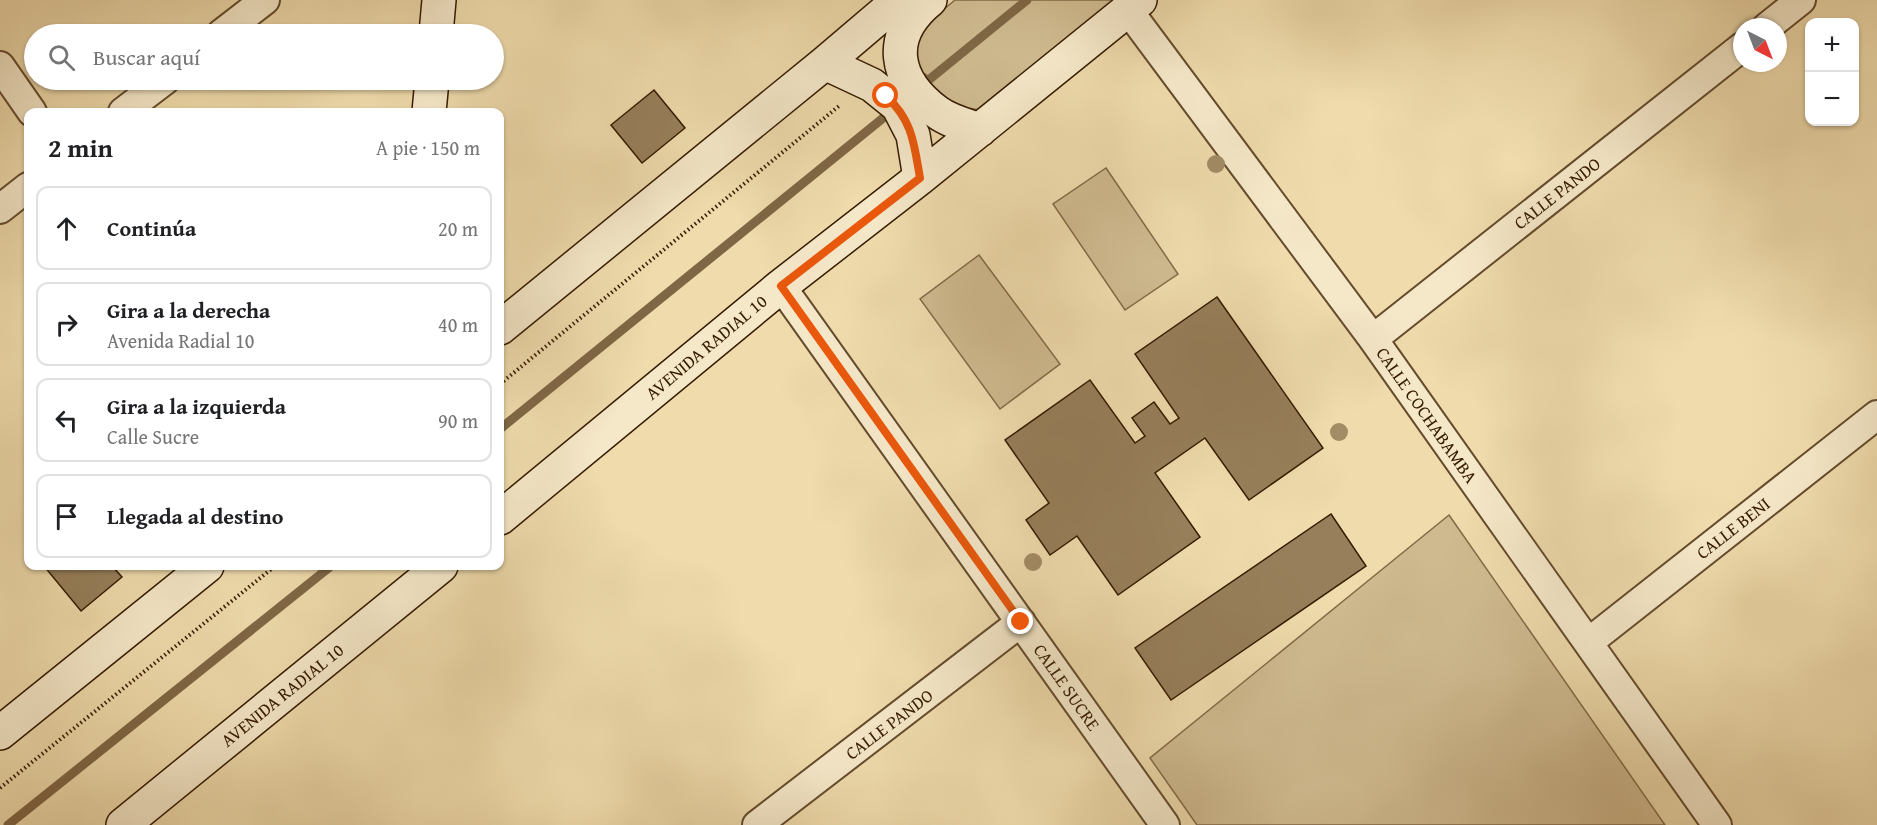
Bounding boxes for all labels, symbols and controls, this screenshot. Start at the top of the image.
north arrow [1733,18,1787,72]
map controls [1805,18,1859,126]
button: + [1805,18,1859,72]
search box [24,24,504,90]
icon: search [45,41,78,74]
text: Buscar aquí [93,41,200,73]
button: − [1805,72,1859,126]
route start [872,82,898,108]
text: 2 min [48,128,113,167]
text: A pie · 150 m [376,133,480,162]
street label: CALLE PANDO [1508,150,1606,236]
icon: ahead [50,212,83,245]
text: Continúa [107,212,196,244]
text: 20 m [438,214,478,243]
street label: AVENIDA RADIAL 10 [639,288,773,406]
text: Gira a la derecha [107,294,270,326]
icon: right [50,308,83,341]
text: 40 m [438,310,478,339]
text: Avenida Radial 10 [107,326,254,355]
street label: CALLE COCHABAMBA [1370,341,1484,489]
text: Gira a la izquierda [107,390,286,422]
icon: left [50,404,83,437]
text: 90 m [438,406,478,435]
text: Calle Sucre [107,422,199,451]
street label: CALLE BENI [1690,490,1776,566]
icon: arrive [50,500,83,533]
text: Llegada al destino [107,500,283,532]
route end [1007,608,1033,634]
street label: AVENIDA RADIAL 10 [215,637,350,753]
street label: CALLE SUCRE [1027,638,1107,736]
street label: CALLE PANDO [839,682,939,766]

